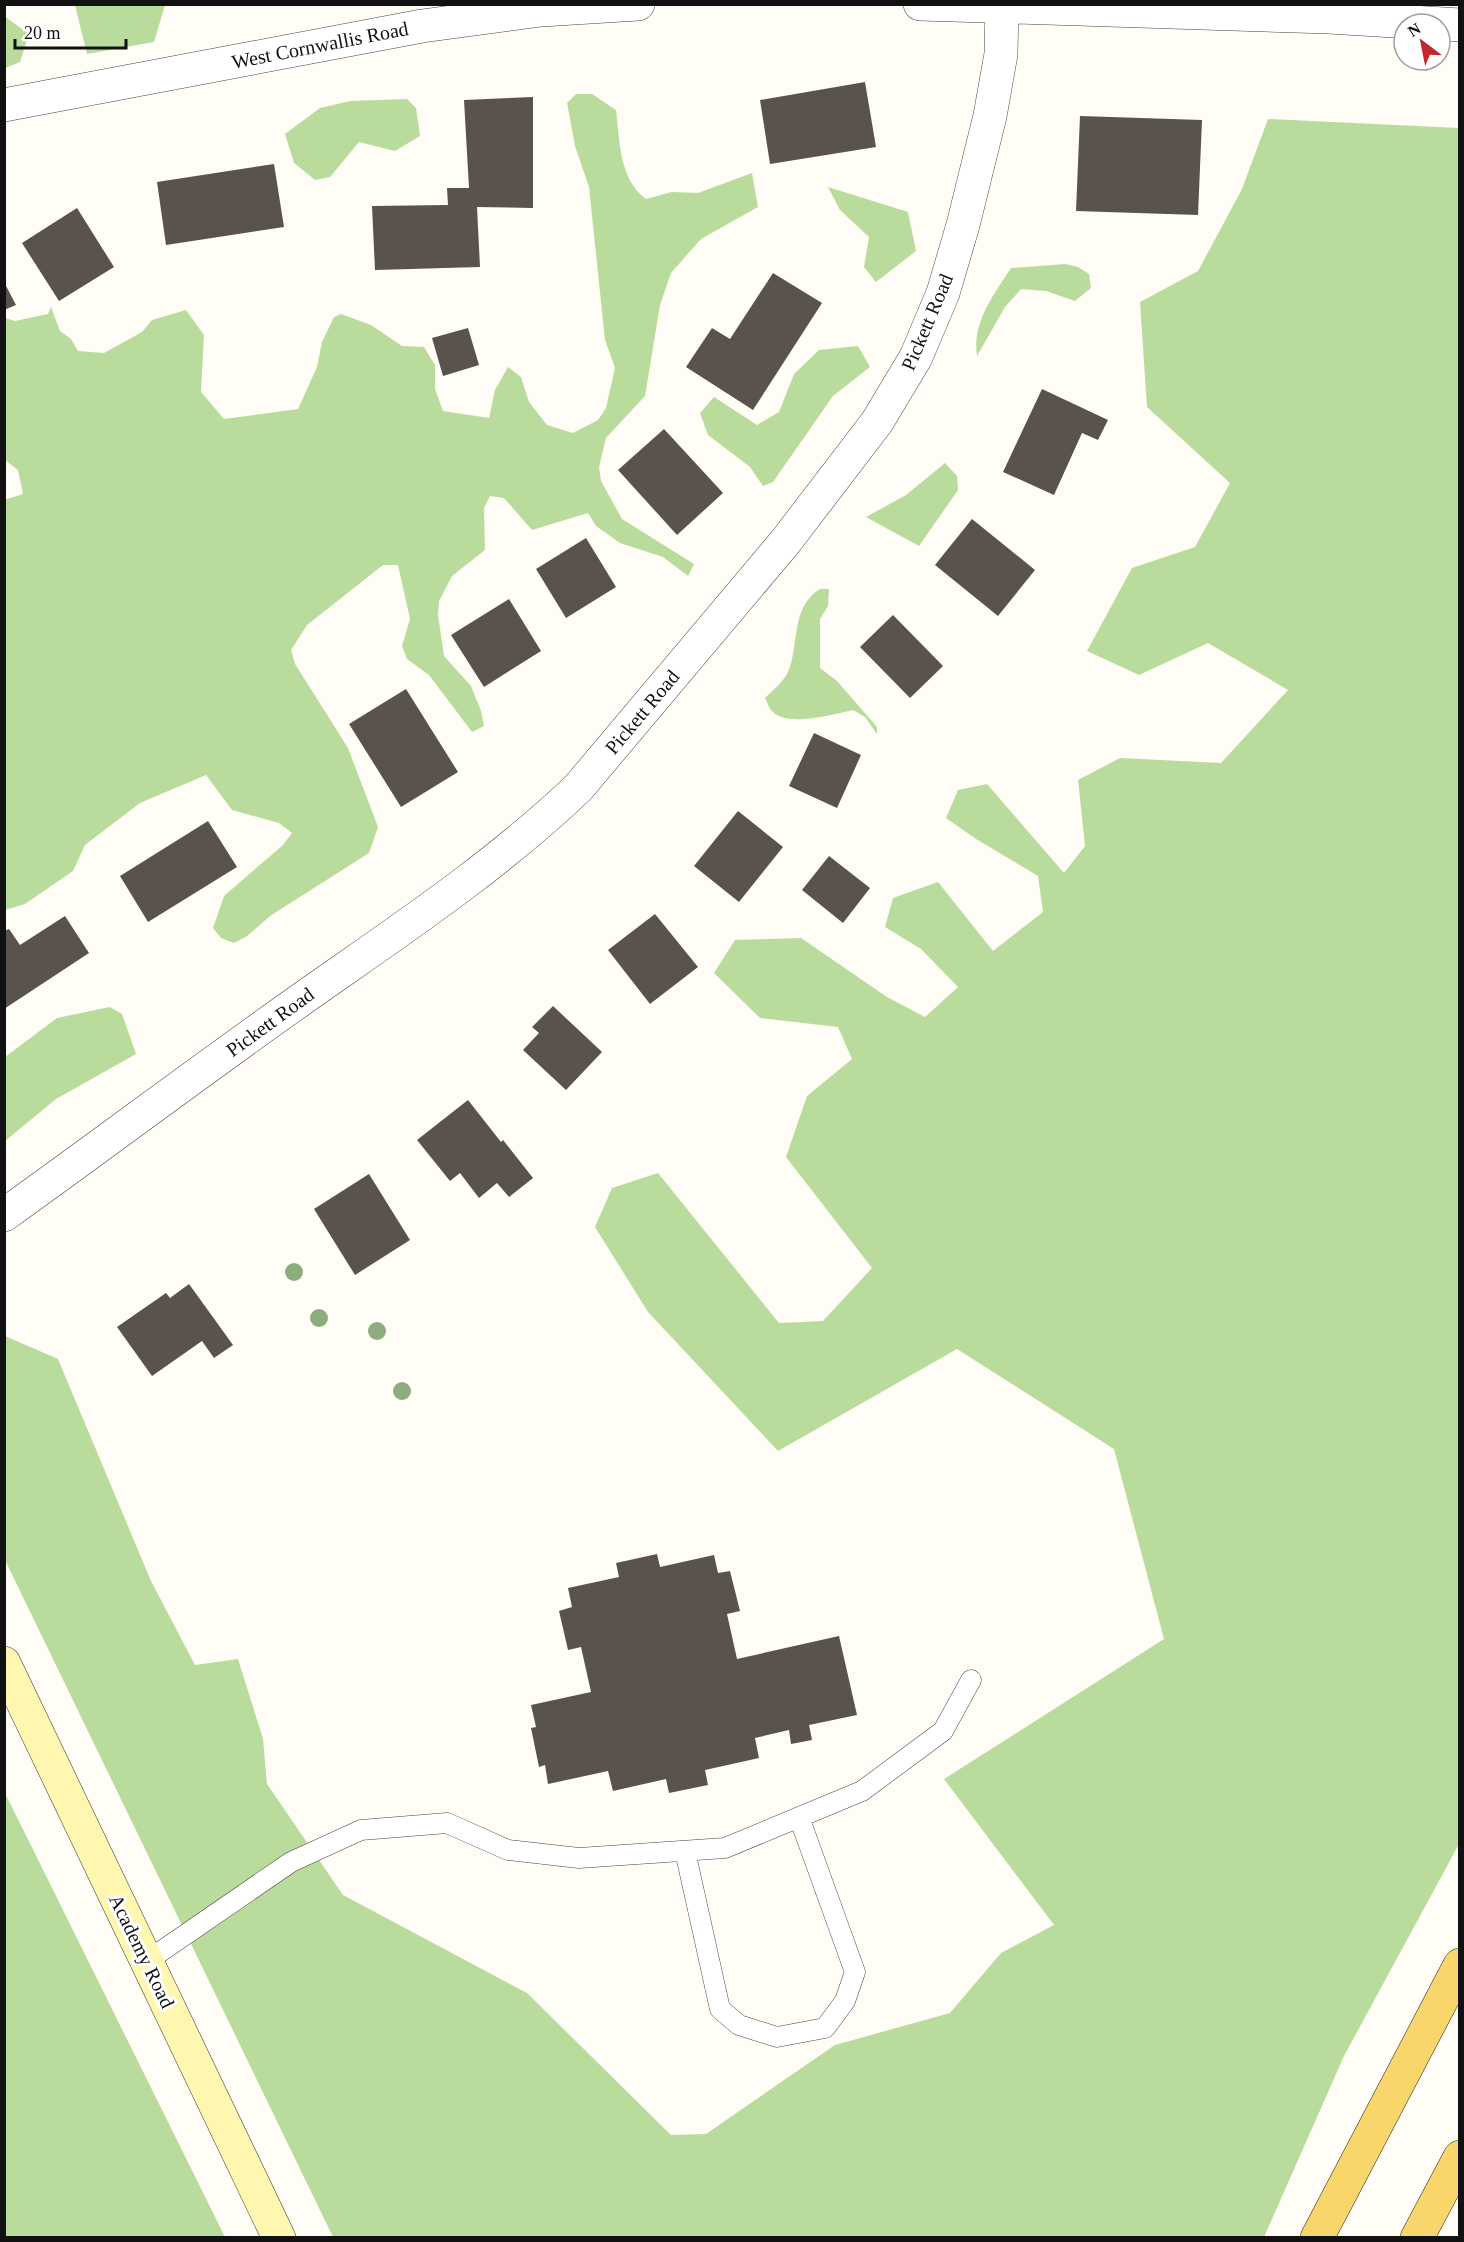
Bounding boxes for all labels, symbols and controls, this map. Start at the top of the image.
scale bar [15,12,126,50]
north arrow [1392,12,1452,72]
street label: West Cornwallis Road [230,17,410,73]
text: N [1405,19,1424,40]
text: 20 m [24,23,61,43]
street label: Pickett Road [897,270,957,374]
street label: Pickett Road [601,666,683,758]
street label: Pickett Road [222,983,318,1061]
street label: Academy Road [104,1891,179,2012]

